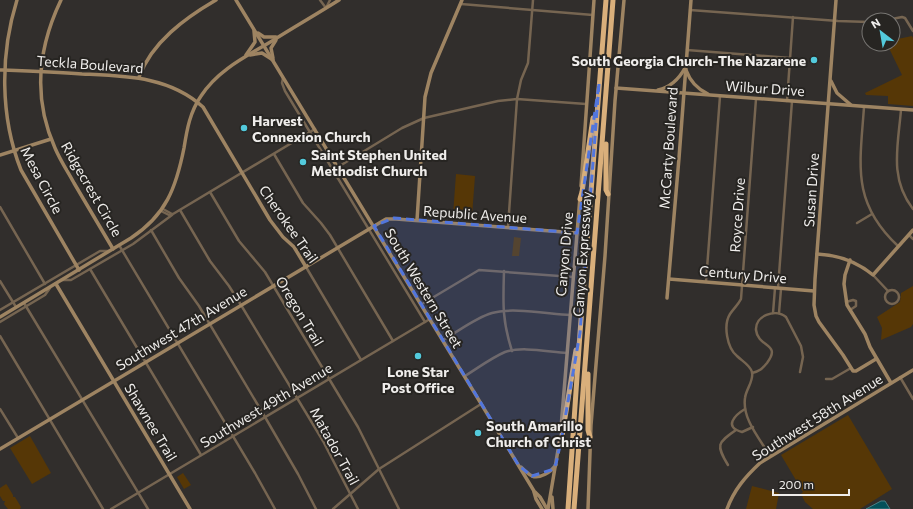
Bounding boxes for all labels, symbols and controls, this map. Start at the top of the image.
north arrow [861,12,901,52]
text: N [869,15,882,31]
street label: Teckla Boulevard [36,52,144,76]
place label: South Georgia Church-The Nazarene [572,52,806,69]
marker: South Georgia Church-The Nazarene [809,55,819,65]
street label: Wilbur Drive [725,77,805,99]
street label: McCarty Boulevard [655,86,681,210]
place label: Harvest Connexion Church [252,112,371,145]
marker: Harvest Connexion Church [239,123,249,133]
street label: Ridgecrest Circle [58,139,126,239]
street label: Mesa Circle [17,144,67,216]
place label: Saint Stephen United Methodist Church [311,146,447,179]
street label: Susan Drive [800,152,822,228]
marker: Saint Stephen United Methodist Church [298,157,308,167]
street label: Royce Drive [726,177,748,253]
street label: Cherokee Trail [256,182,322,266]
street label: Canyon Expressway [569,191,595,317]
street label: Republic Avenue [422,202,528,226]
street label: Canyon Drive [552,211,576,297]
street label: South Western Street [381,225,467,351]
street label: Century Drive [698,262,788,286]
street label: Oregon Trail [273,273,327,349]
street label: Southwest 47th Avenue [112,282,250,374]
marker: Lone Star Post Office [413,351,423,361]
street label: Southwest 49th Avenue [197,359,335,451]
place label: Lone Star Post Office [382,363,454,396]
street label: Southwest 58th Avenue [749,370,885,464]
street label: Shawnee Trail [121,380,181,464]
street label: Matador Trail [307,404,363,488]
place label: South Amarillo Church of Christ [486,417,591,450]
marker: South Amarillo Church of Christ [473,428,483,438]
scale bar [773,471,849,497]
text: 200 m [779,477,814,491]

